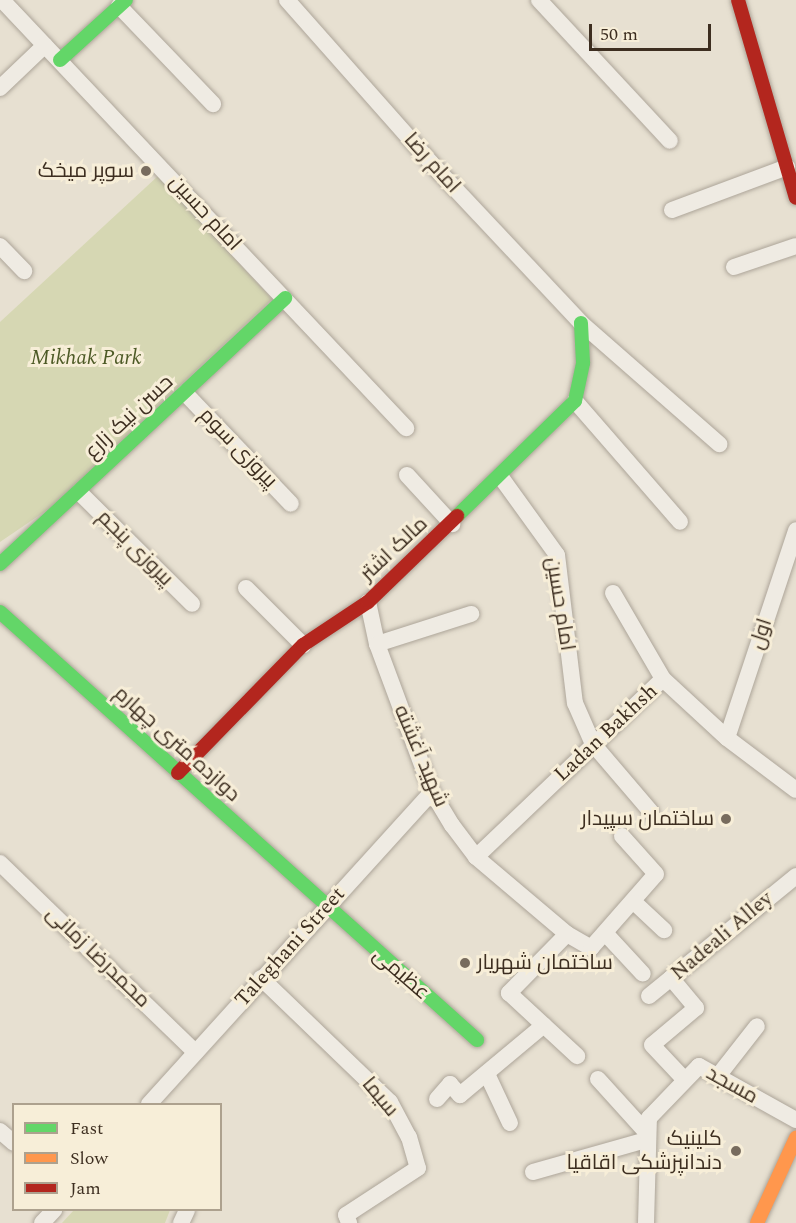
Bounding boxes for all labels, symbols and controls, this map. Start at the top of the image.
scale bar [592,12,714,50]
text: 50 m [600,21,638,48]
street label: امام رضا [398,128,466,198]
place label: سوپر میخک [38,158,134,184]
marker: سوپر میخک [139,164,153,178]
street label: امام حسین [164,170,246,256]
park label: Mikhak Park [30,345,142,371]
street label: حسن نیک زارع [80,370,178,464]
street label: پیروزی سوم [194,403,282,493]
street label: پیروزی پنجم [92,505,178,591]
street label: مالک اشتر [355,511,433,587]
street label: امام حسین [540,555,580,653]
street label: اول [744,615,778,653]
street label: Ladan Bakhsh [549,679,663,787]
street label: دوازده متری چهارم [109,681,245,807]
street label: شهید آغشته [388,701,454,811]
place label: ساختمان سپیدار [581,806,714,832]
marker: ساختمان سپیدار [719,812,733,826]
street label: Taleghani Street [230,882,350,1012]
street label: Nadeali Alley [666,886,778,986]
street label: محمدرضا زمانی [41,901,155,1013]
street label: عظیمی [367,942,435,1006]
place label: ساختمان شهریار [477,950,613,976]
marker: ساختمان شهریار [458,956,472,970]
street label: مسجد [702,1061,762,1109]
street label: سیما [356,1072,404,1122]
legend [12,1103,222,1211]
text: Fast [70,1115,103,1142]
place label: کلینیک دندانپزشکی اقاقیا [567,1126,722,1176]
marker: کلینیک دندانپزشکی اقاقیا [727,1142,745,1160]
text: Slow [70,1145,108,1172]
text: Jam [70,1175,101,1202]

